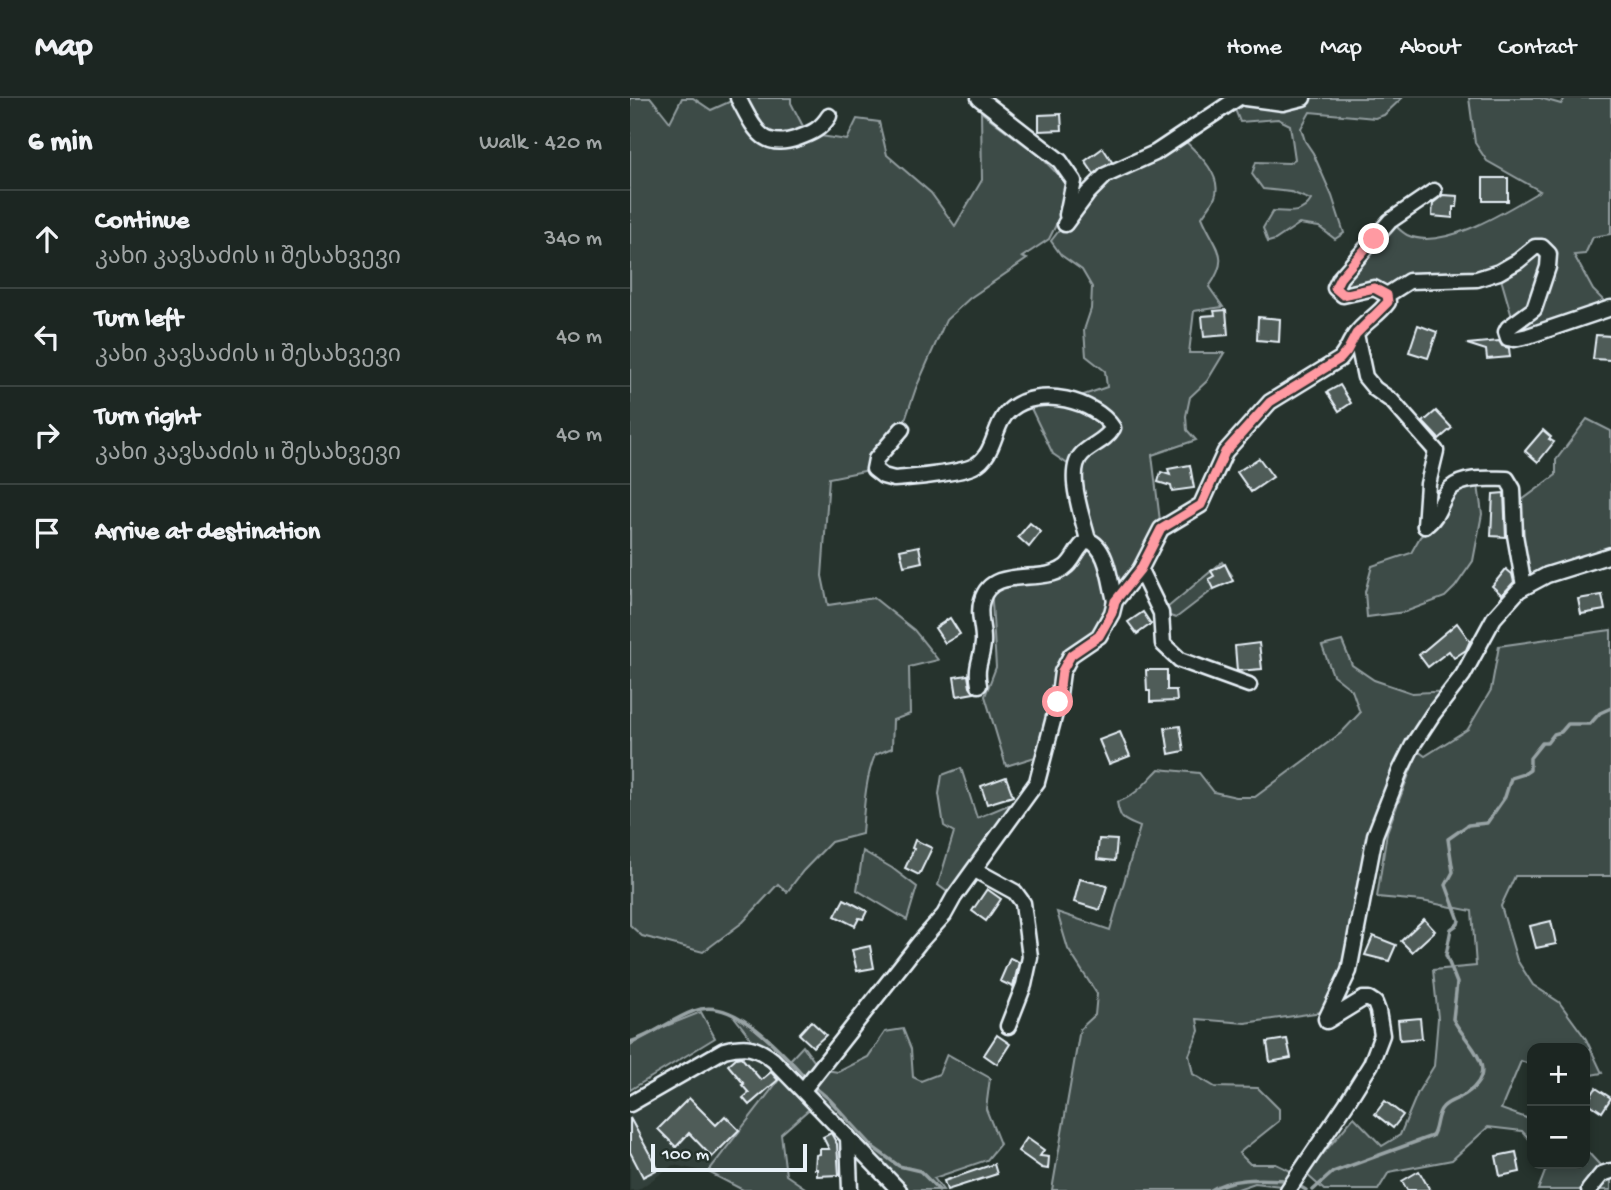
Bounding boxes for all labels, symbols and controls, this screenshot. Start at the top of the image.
text: Map [35,29,92,67]
text: Home [1226,34,1282,63]
text: Map [1320,34,1362,63]
text: About [1400,34,1460,63]
text: Contact [1498,34,1576,63]
text: 6 min [28,126,92,161]
text: Walk · 420 m [479,130,602,157]
text: Continue [95,207,189,238]
icon: ahead [28,220,66,258]
route end [1358,223,1389,254]
text: 340 m [544,226,602,253]
text: კახი კავსაძის II შესახვევი [95,245,401,272]
text: Turn left [95,305,183,336]
icon: left [28,318,66,356]
text: 40 m [556,324,602,351]
text: კახი კავსაძის II შესახვევი [95,343,401,370]
text: Turn right [95,403,199,434]
icon: right [28,416,66,454]
text: 40 m [556,422,602,449]
text: კახი კავსაძის II შესახვევი [95,441,401,468]
icon: arrive [28,514,66,552]
text: Arrive at destination [95,518,320,549]
route start [1042,686,1073,717]
map controls [1527,1043,1590,1169]
button: + [1527,1043,1590,1106]
button: − [1527,1106,1590,1169]
scale bar [651,1141,807,1173]
text: 100 m [662,1144,709,1167]

